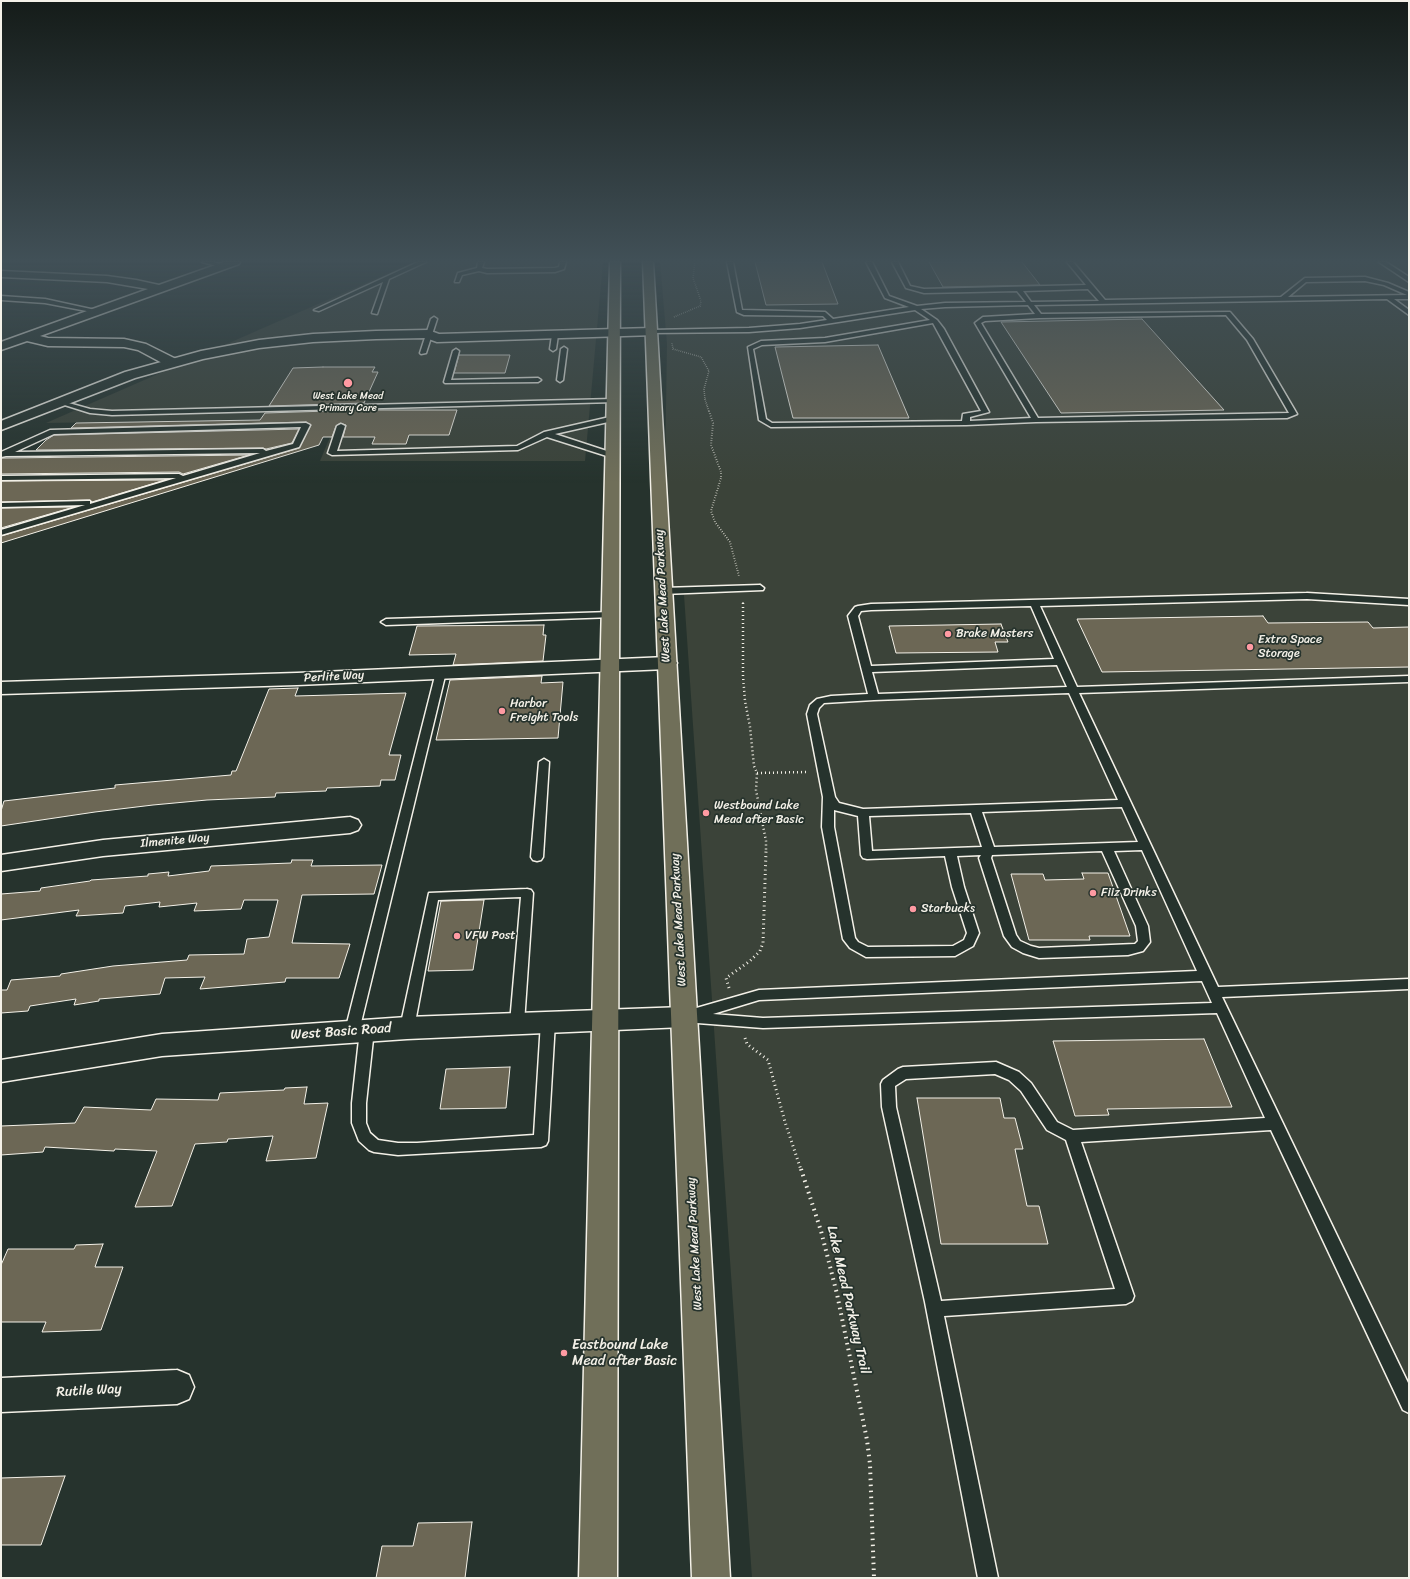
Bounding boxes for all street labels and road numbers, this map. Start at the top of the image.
street label: West Lake Mead Parkway [652,529,674,663]
street label: Perlite Way [303,668,365,686]
street label: Ilmenite Way [140,831,210,851]
street label: West Lake Mead Parkway [668,853,690,987]
street label: West Basic Road [290,1020,392,1044]
street label: West Lake Mead Parkway [684,1177,706,1311]
street label: Lake Mead Parkway Trail [823,1224,873,1376]
street label: Rutile Way [56,1381,122,1401]

